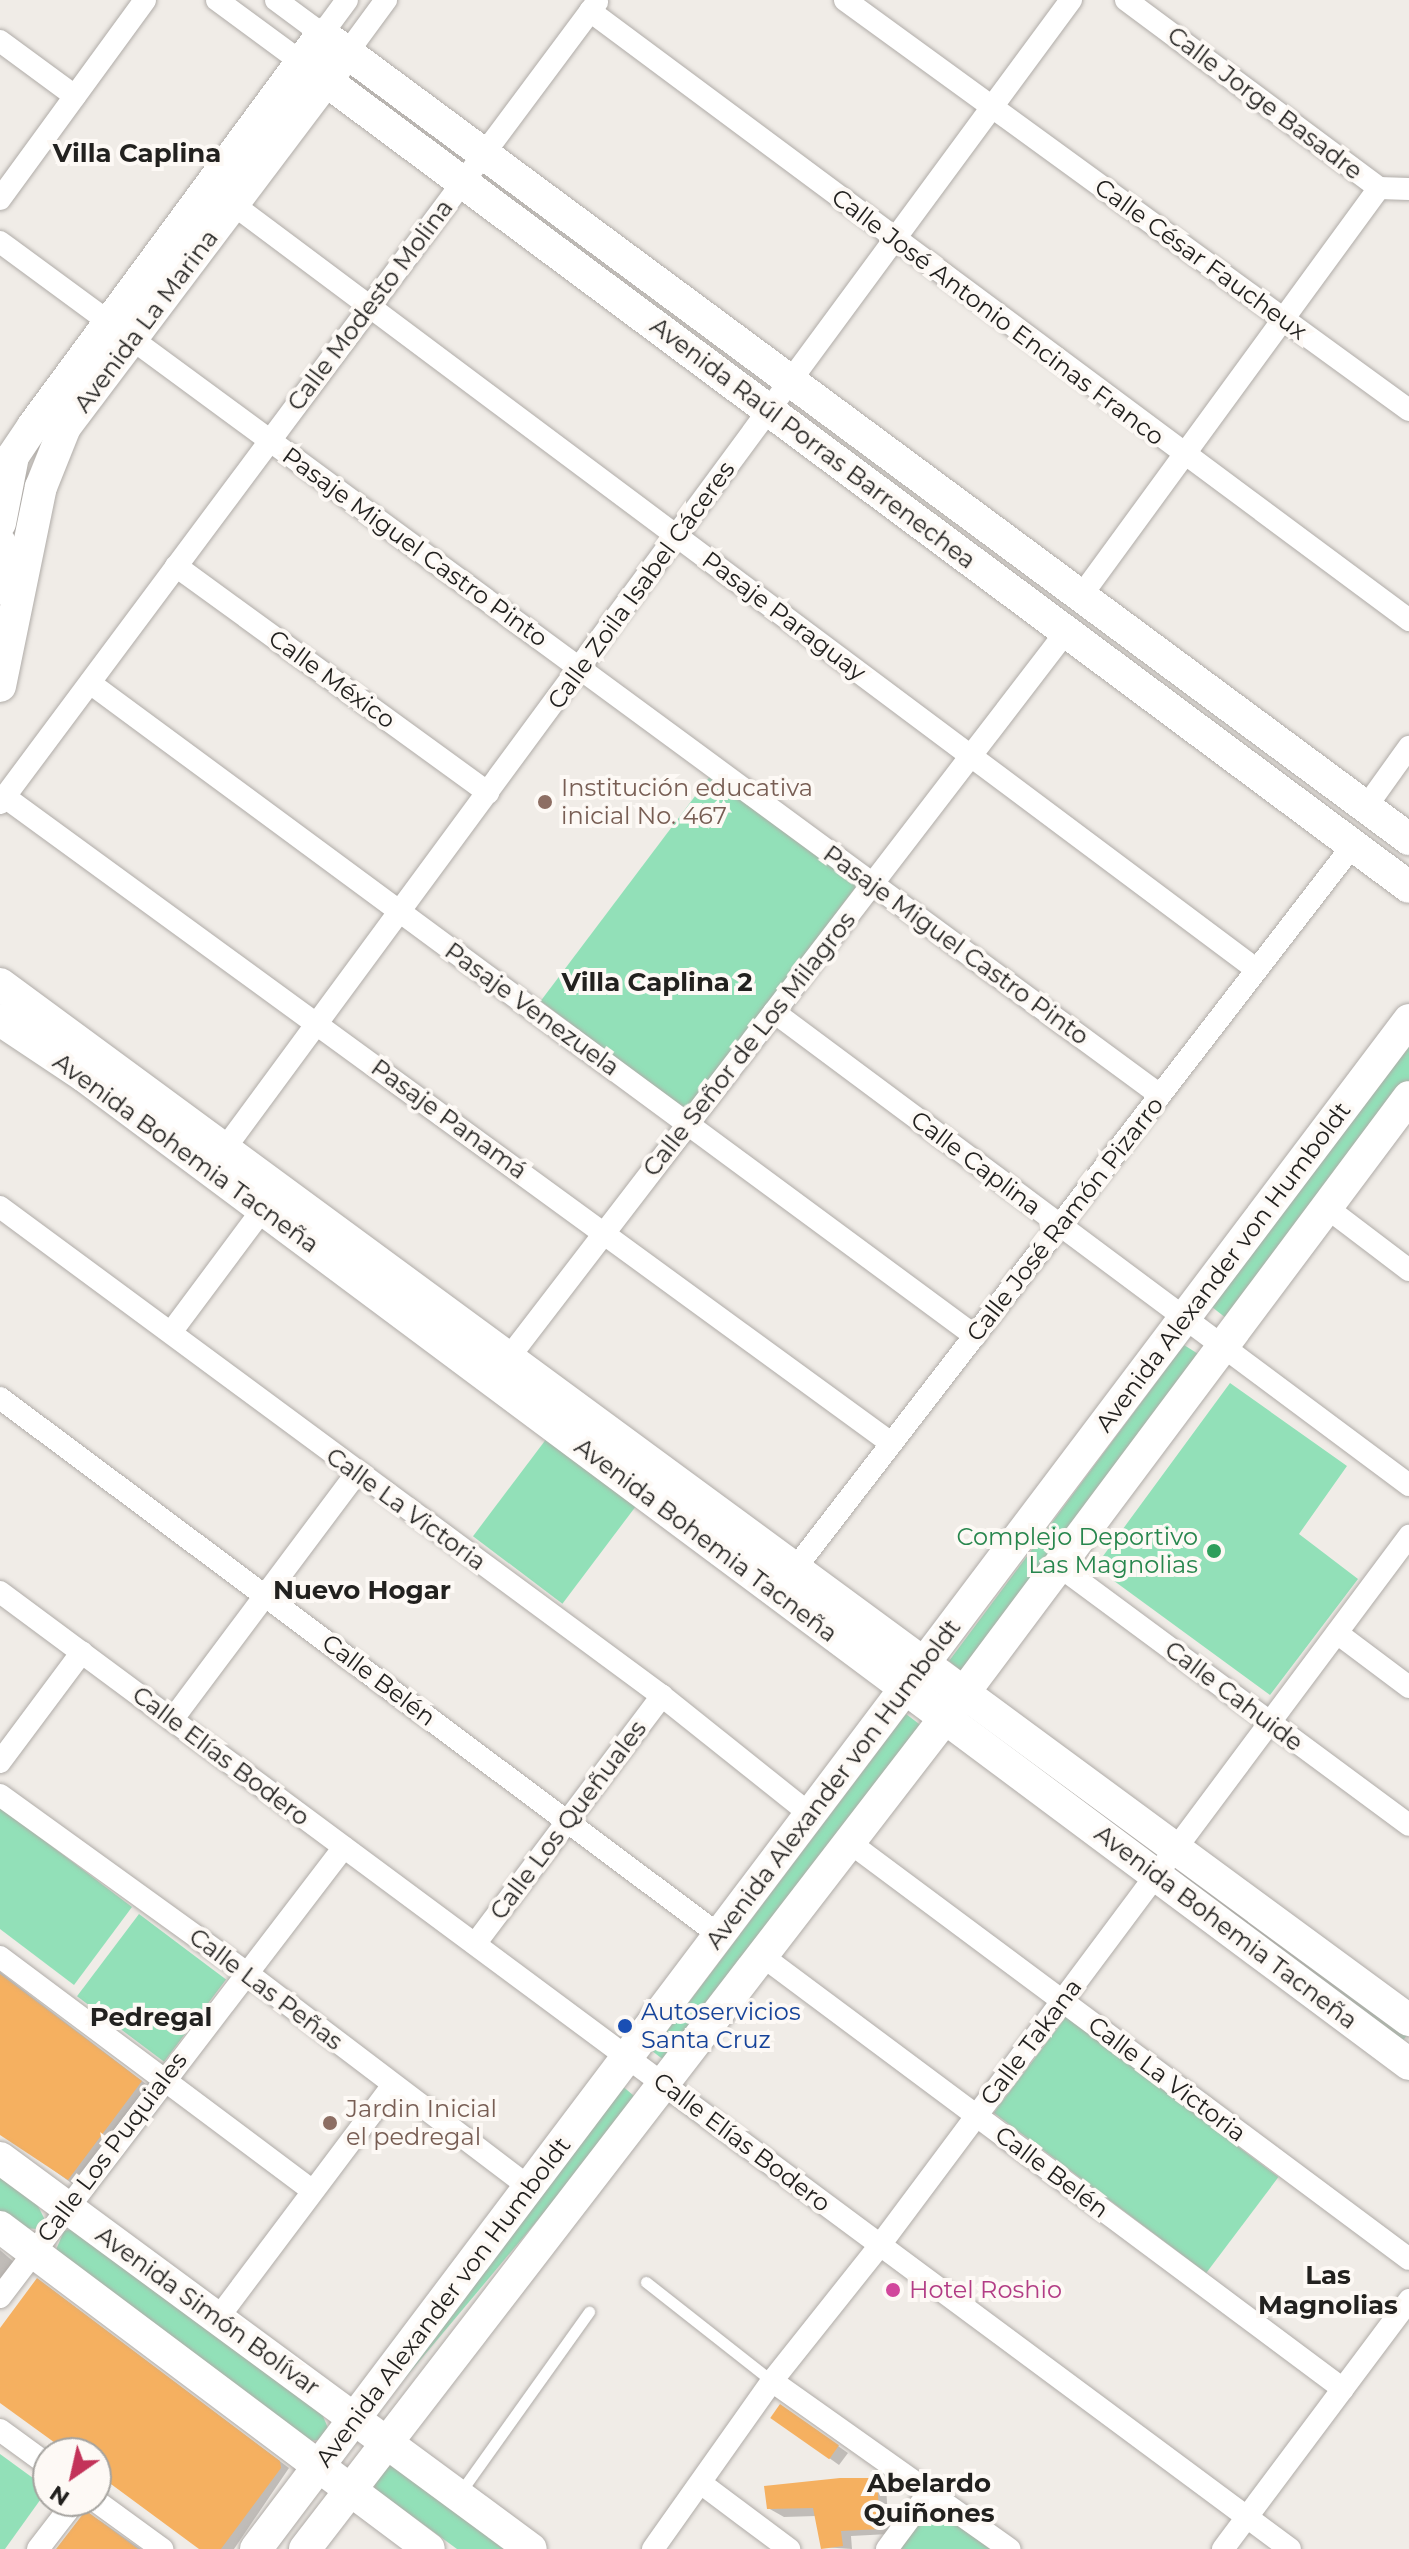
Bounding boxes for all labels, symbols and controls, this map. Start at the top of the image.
street label: Calle Jorge Basadre [1162,20,1368,186]
district label: Villa Caplina [53,138,221,170]
street label: Calle César Faucheux [1089,172,1313,346]
street label: Calle José Antonio Encinas Franco [826,182,1170,452]
street label: Calle Modesto Molina [281,194,459,416]
street label: Avenida La Marina [68,224,224,418]
street label: Avenida Raúl Porras Barrenechea [645,311,981,575]
street label: Pasaje Miguel Castro Pinto [277,441,553,653]
street label: Calle Zoila Isabel Cáceres [541,455,741,715]
street label: Pasaje Paraguay [697,545,871,687]
street label: Calle México [263,623,401,735]
place label: Institución educativa inicial No. 467 [561,774,813,830]
marker: Institución educativa inicial No. 467 [536,793,554,811]
street label: Pasaje Miguel Castro Pinto [818,839,1094,1051]
street label: Calle Señor de Los Milagros [637,906,861,1182]
street label: Pasaje Venezuela [439,936,625,1082]
district label: Villa Caplina 2 [561,967,753,999]
street label: Avenida Bohemia Tacneña [48,1047,324,1259]
street label: Pasaje Panamá [366,1053,532,1185]
street label: Calle José Ramón Pizarro [961,1091,1169,1347]
street label: Avenida Alexander von Humboldt [1089,1096,1357,1438]
street label: Calle Caplina [905,1105,1047,1221]
street label: Avenida Bohemia Tacneña [569,1432,843,1648]
street label: Calle La Victoria [321,1441,491,1577]
place label: Complejo Deportivo Las Magnolias [957,1523,1198,1579]
marker: Complejo Deportivo Las Magnolias [1205,1542,1223,1560]
district label: Nuevo Hogar [273,1575,451,1607]
street label: Avenida Alexander von Humboldt [699,1613,967,1955]
street label: Calle Belén [317,1628,441,1732]
street label: Calle Cahuide [1159,1635,1309,1757]
street label: Calle Elías Bodero [127,1680,315,1832]
street label: Calle Los Queñuales [484,1715,652,1925]
street label: Avenida Bohemia Tacneña [1089,1819,1363,2035]
street label: Calle Las Peñas [184,1922,348,2056]
street label: Calle Takana [974,1973,1088,2111]
place label: Autoservicios Santa Cruz [641,1998,801,2054]
district label: Pedregal [90,2002,212,2034]
street label: Calle La Victoria [1082,2010,1252,2148]
marker: Autoservicios Santa Cruz [616,2017,634,2035]
street label: Calle Los Puquiales [31,2046,193,2248]
street label: Calle Elías Bodero [648,2066,836,2218]
place label: Jardin Inicial el pedregal [346,2095,497,2151]
marker: Jardin Inicial el pedregal [321,2114,339,2132]
street label: Calle Belén [990,2120,1114,2224]
street label: Avenida Alexander von Humboldt [309,2131,577,2473]
street label: Avenida Simón Bolívar [90,2220,326,2402]
district label: Las Magnolias [1258,2260,1398,2322]
place label: Hotel Roshio [909,2276,1062,2304]
marker: Hotel Roshio [884,2281,902,2299]
north arrow [32,2437,112,2517]
district label: Abelardo Quiñones [863,2468,995,2530]
text: N [44,2479,74,2512]

